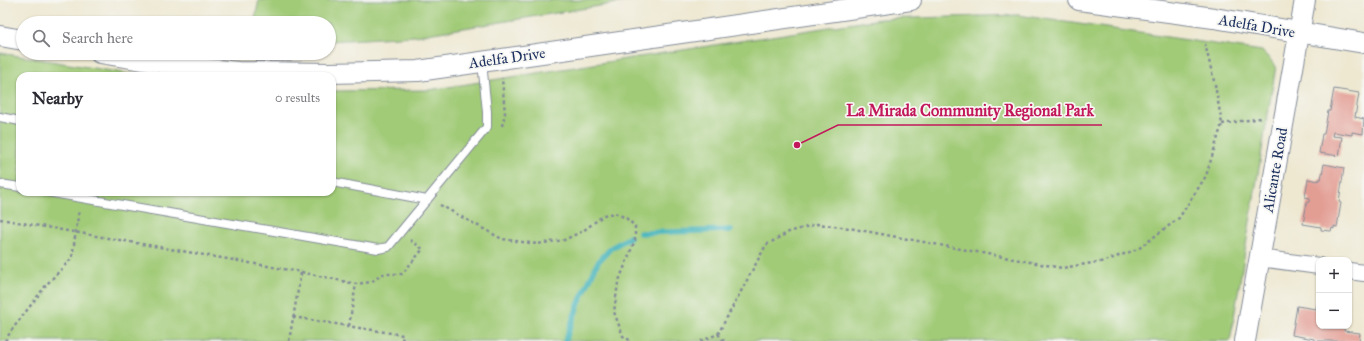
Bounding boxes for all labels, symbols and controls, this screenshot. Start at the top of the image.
street label: Adelfa Drive [1216,10,1297,42]
search box [16,16,336,60]
icon: search [30,27,52,49]
text: Search here [62,29,133,47]
street label: Adelfa Drive [467,44,546,72]
text: Nearby [32,88,83,109]
text: 0 results [275,90,320,106]
callout: La Mirada Community Regional Park [838,97,1102,125]
text: La Mirada Community Regional Park [846,101,1094,121]
street label: Alicante Road [1259,126,1291,215]
map controls [1316,257,1352,329]
button: + [1316,257,1352,293]
button: − [1316,293,1352,329]

